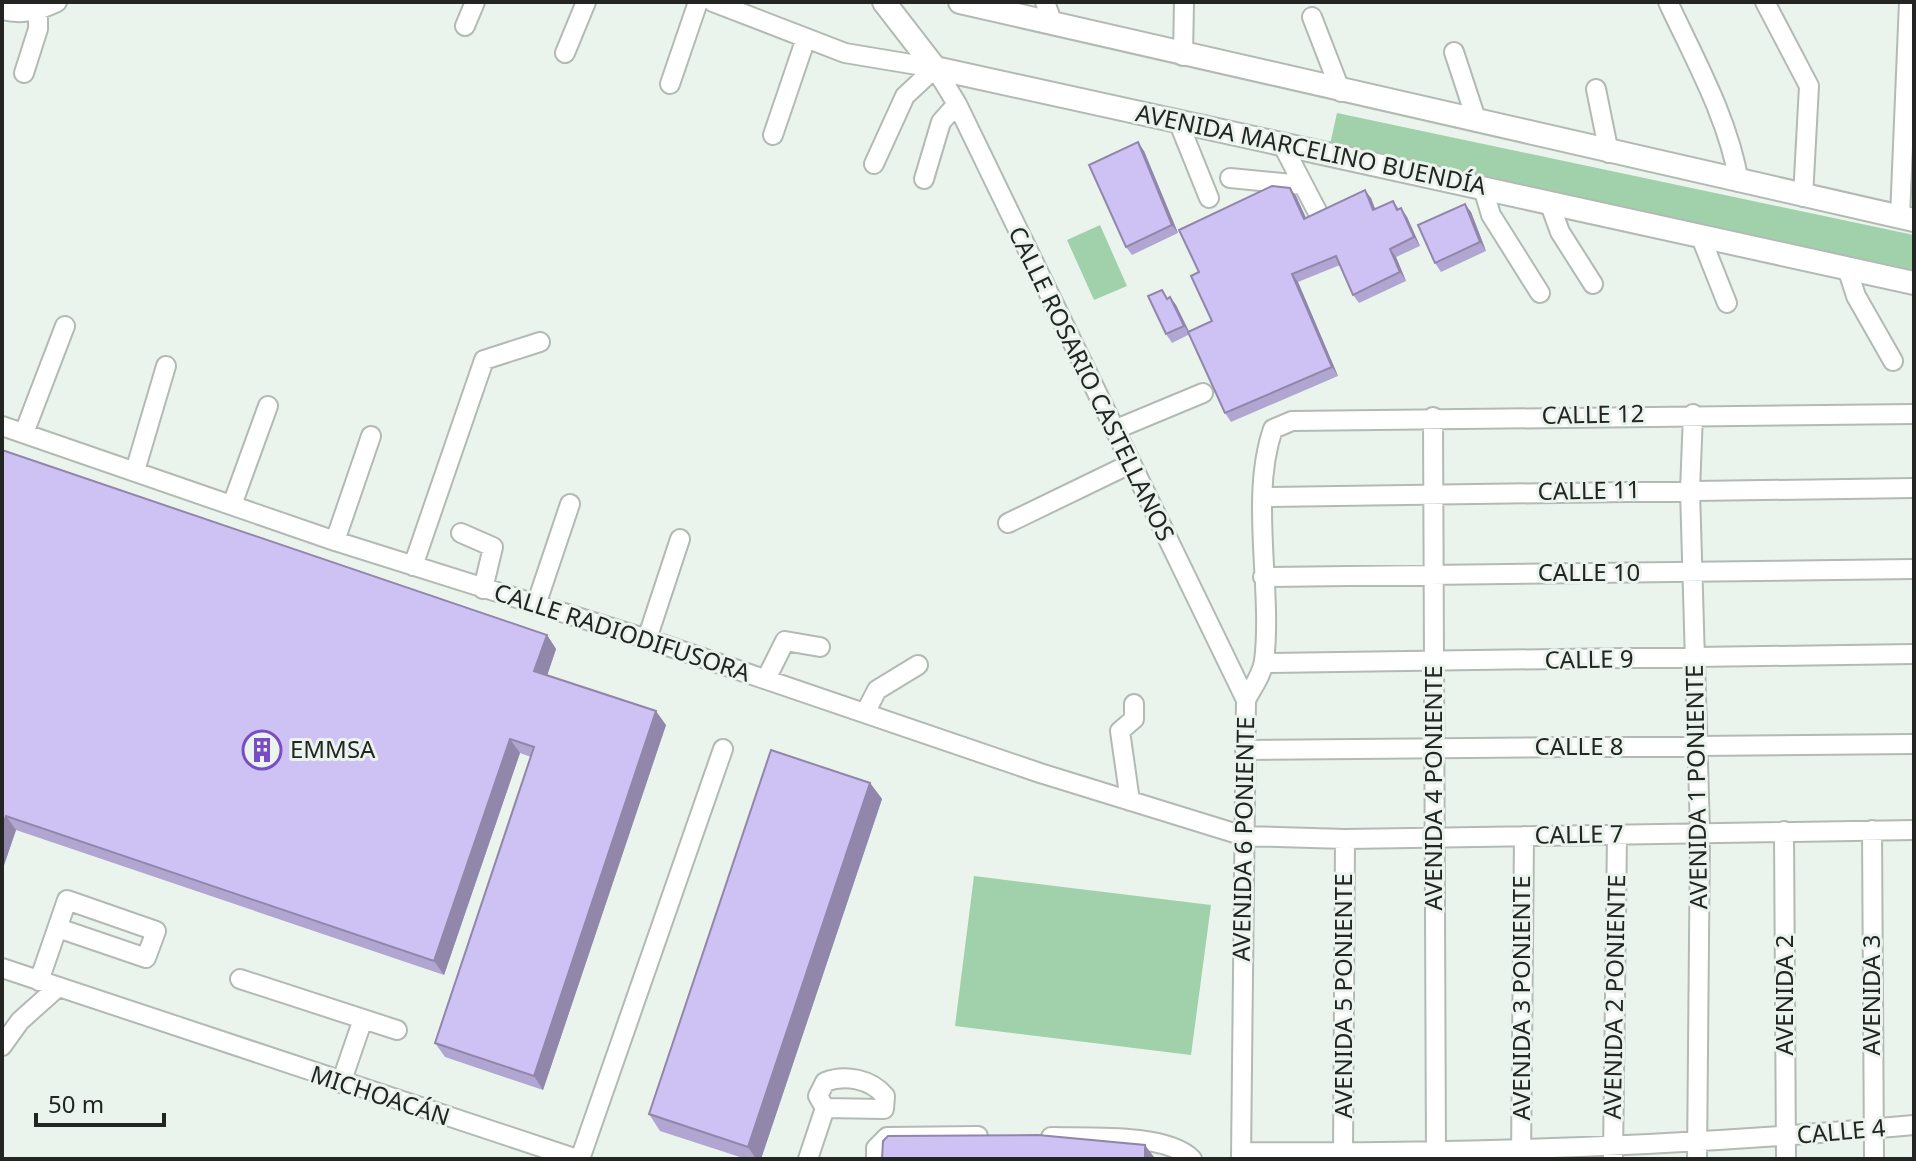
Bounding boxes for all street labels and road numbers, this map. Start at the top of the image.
street label: AVENIDA MARCELINO BUENDÍA [1133,95,1490,202]
street label: CALLE ROSARIO CASTELLANOS [1002,220,1183,546]
street label: CALLE 12 [1541,396,1645,431]
street label: CALLE 11 [1537,472,1641,507]
street label: CALLE 10 [1538,555,1640,588]
street label: CALLE RADIODIFUSORA [490,575,756,689]
street label: CALLE 9 [1544,641,1634,676]
street label: AVENIDA 1 PONIENTE [1677,664,1714,910]
street label: AVENIDA 4 PONIENTE [1416,666,1449,911]
street label: AVENIDA 6 PONIENTE [1224,716,1261,962]
street label: CALLE 8 [1535,729,1623,762]
street label: CALLE 7 [1534,816,1624,851]
street label: AVENIDA 5 PONIENTE [1326,874,1359,1119]
street label: AVENIDA 2 PONIENTE [1595,874,1632,1120]
street label: AVENIDA 3 PONIENTE [1504,876,1537,1121]
street label: AVENIDA 2 [1767,935,1800,1055]
street label: AVENIDA 3 [1854,935,1887,1055]
street label: MICHOACÁN [307,1057,454,1133]
street label: CALLE 4 [1795,1110,1887,1151]

